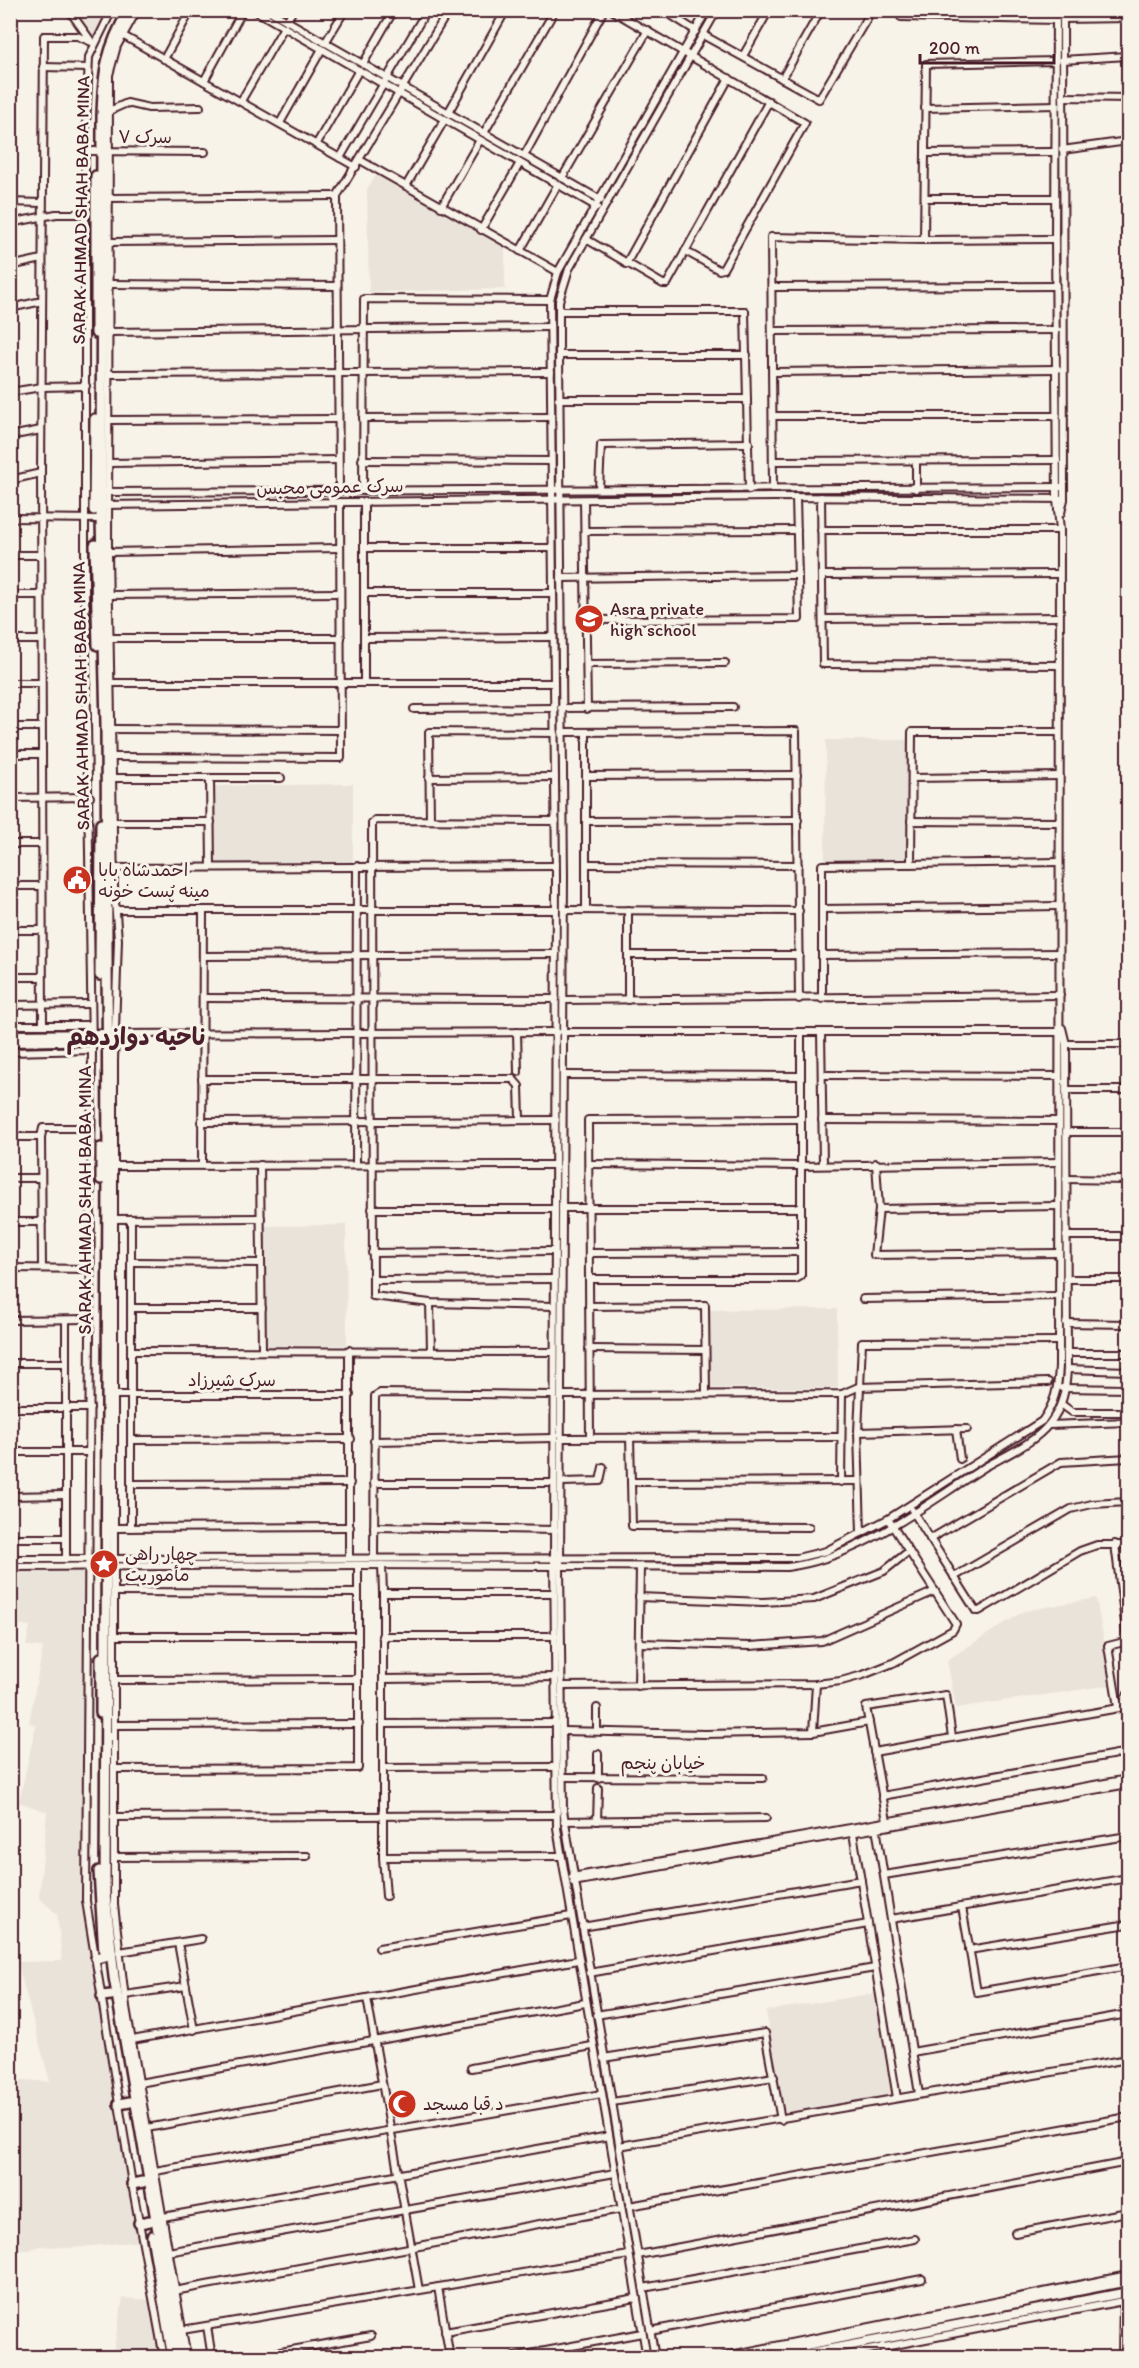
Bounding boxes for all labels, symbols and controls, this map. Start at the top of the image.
scale bar [920,27,1054,65]
text: 200 m [929,37,980,59]
street label: SARAK AHMAD SHAH BABA MINA [68,75,94,345]
street label: سرک ۷ [118,126,172,148]
street label: سرک عمومی محبس [256,475,404,499]
street label: SARAK AHMAD SHAH BABA MINA [68,561,94,831]
place label: Asra private high school [610,598,704,641]
school or university icon: Asra private high school [573,603,605,635]
place label: احمدشاه بابا مینه پُست خونه [98,859,210,903]
public building icon: احمدشاه بابا مینه پُست خونه [61,864,93,896]
district label: ناحیه دوازدهم [67,1022,205,1055]
street label: SARAK AHMAD SHAH BABA MINA [74,1065,96,1334]
street label: سرک شیرزاد [188,1369,276,1391]
place label: چهار راهی مأموریت [125,1543,198,1586]
place icon: چهار راهی مأموریت [88,1548,120,1580]
street label: خیابان پنجم [621,1752,705,1777]
mosque icon: د قبا مسجد [386,2088,418,2120]
place label: د قبا مسجد [423,2093,504,2115]

